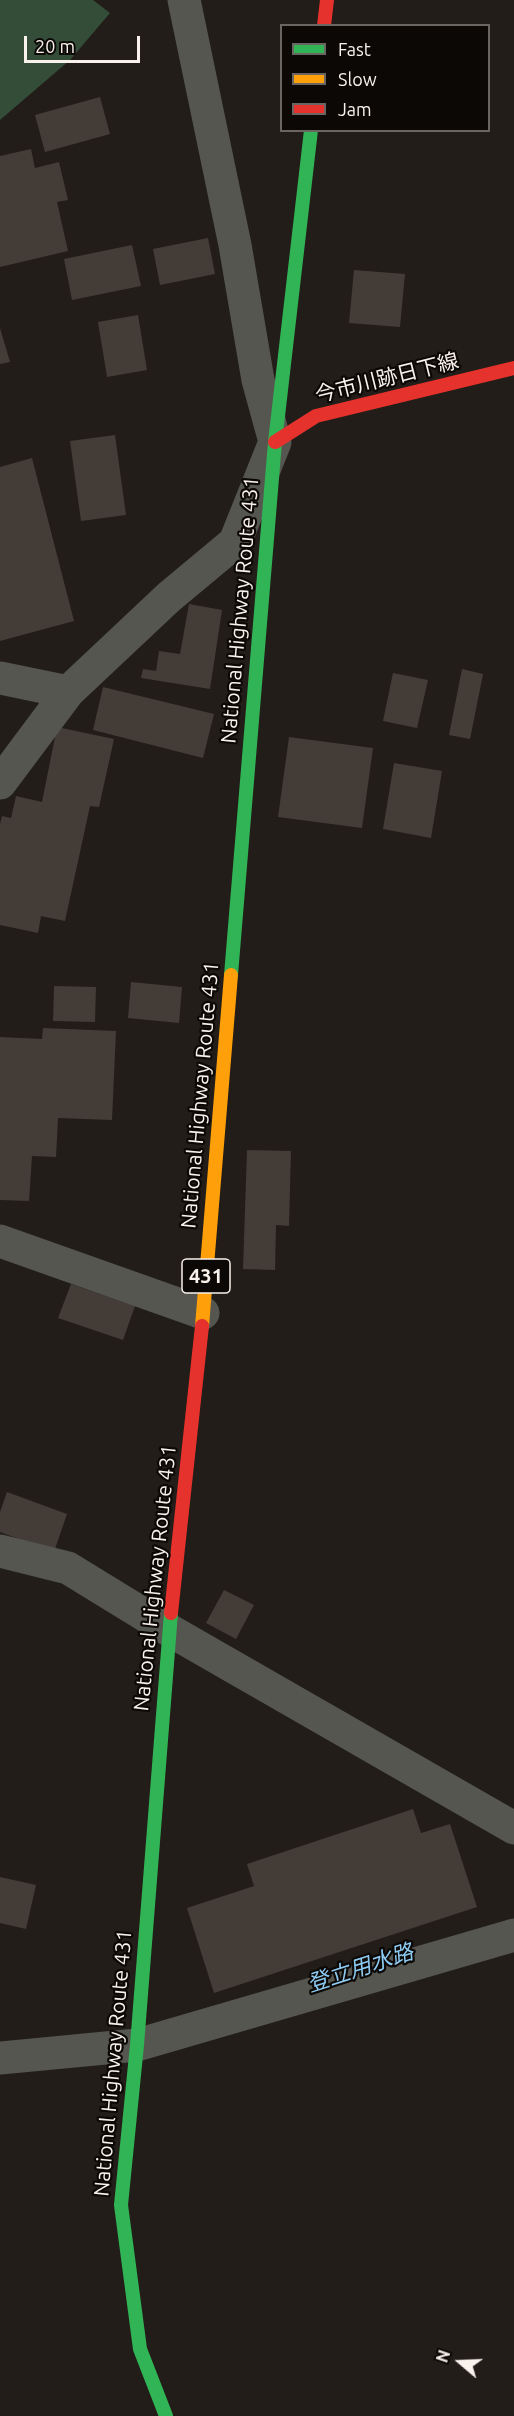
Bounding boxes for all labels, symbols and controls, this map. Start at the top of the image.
scale bar [27,24,142,62]
legend [280,24,490,132]
text: 20 m [35,36,75,56]
text: Fast [338,39,371,59]
text: Slow [338,69,377,89]
text: Jam [338,99,372,119]
street label: 今市川跡日下線 [313,348,461,408]
street label: National Highway Route 431 [216,476,264,744]
street label: National Highway Route 431 [176,961,224,1229]
road number: 431 [182,1259,230,1293]
street label: National Highway Route 431 [128,1444,182,1712]
street label: National Highway Route 431 [89,1929,137,2197]
water label: 登立用水路 [304,1938,416,1998]
north arrow [430,2332,490,2392]
text: N [433,2348,453,2365]

